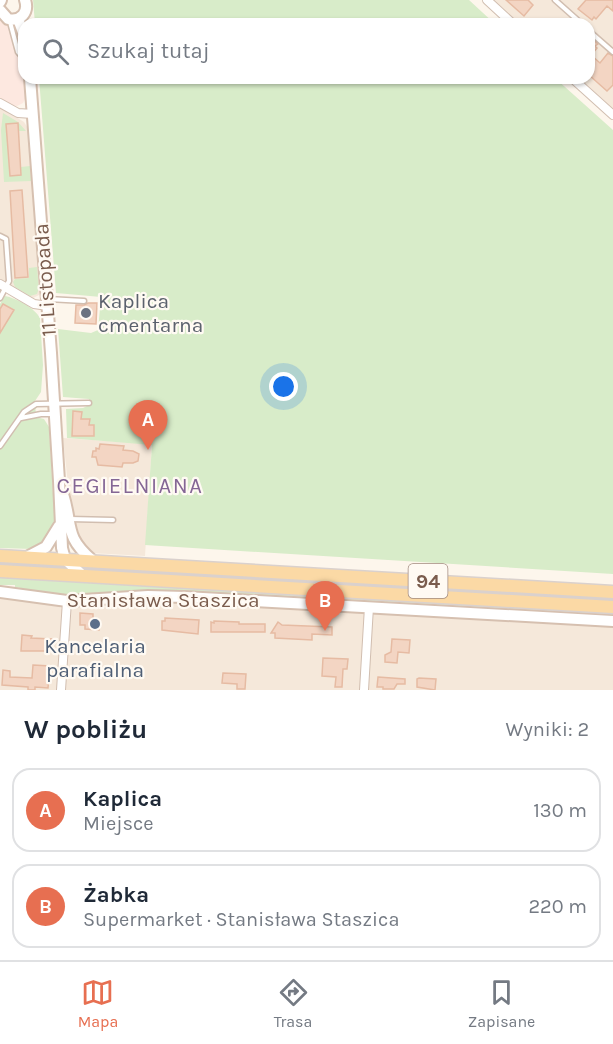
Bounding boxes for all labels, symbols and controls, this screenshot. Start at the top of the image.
search box [18,18,595,84]
icon: search [39,35,72,68]
text: Szukaj tutaj [87,38,210,64]
street label: 11 Listopada [29,223,61,337]
place label: Kaplica cmentarna [98,289,203,337]
marker: Kaplica cmentarna [79,306,93,320]
your location [269,372,298,401]
pin: A [128,400,168,450]
district label: CEGIELNIANA [57,473,203,499]
road number: 94 [408,564,448,598]
pin: B [306,582,344,631]
street label: Stanisława Staszica [66,588,260,612]
marker: Kancelaria parafialna [88,617,102,631]
place label: Kancelaria parafialna [44,634,146,682]
text: W pobliżu [24,714,147,745]
text: Wyniki: 2 [506,718,589,741]
text: Kaplica [83,786,162,812]
text: A [39,799,52,822]
text: 130 m [533,799,587,822]
text: Miejsce [83,812,154,835]
text: Żabka [83,882,149,908]
text: B [39,895,52,918]
text: 220 m [528,895,587,918]
text: Supermarket · Stanisława Staszica [83,908,399,931]
tab: Mapa [78,976,118,1031]
tab: Trasa [274,976,312,1031]
tab: Zapisane [468,976,535,1031]

